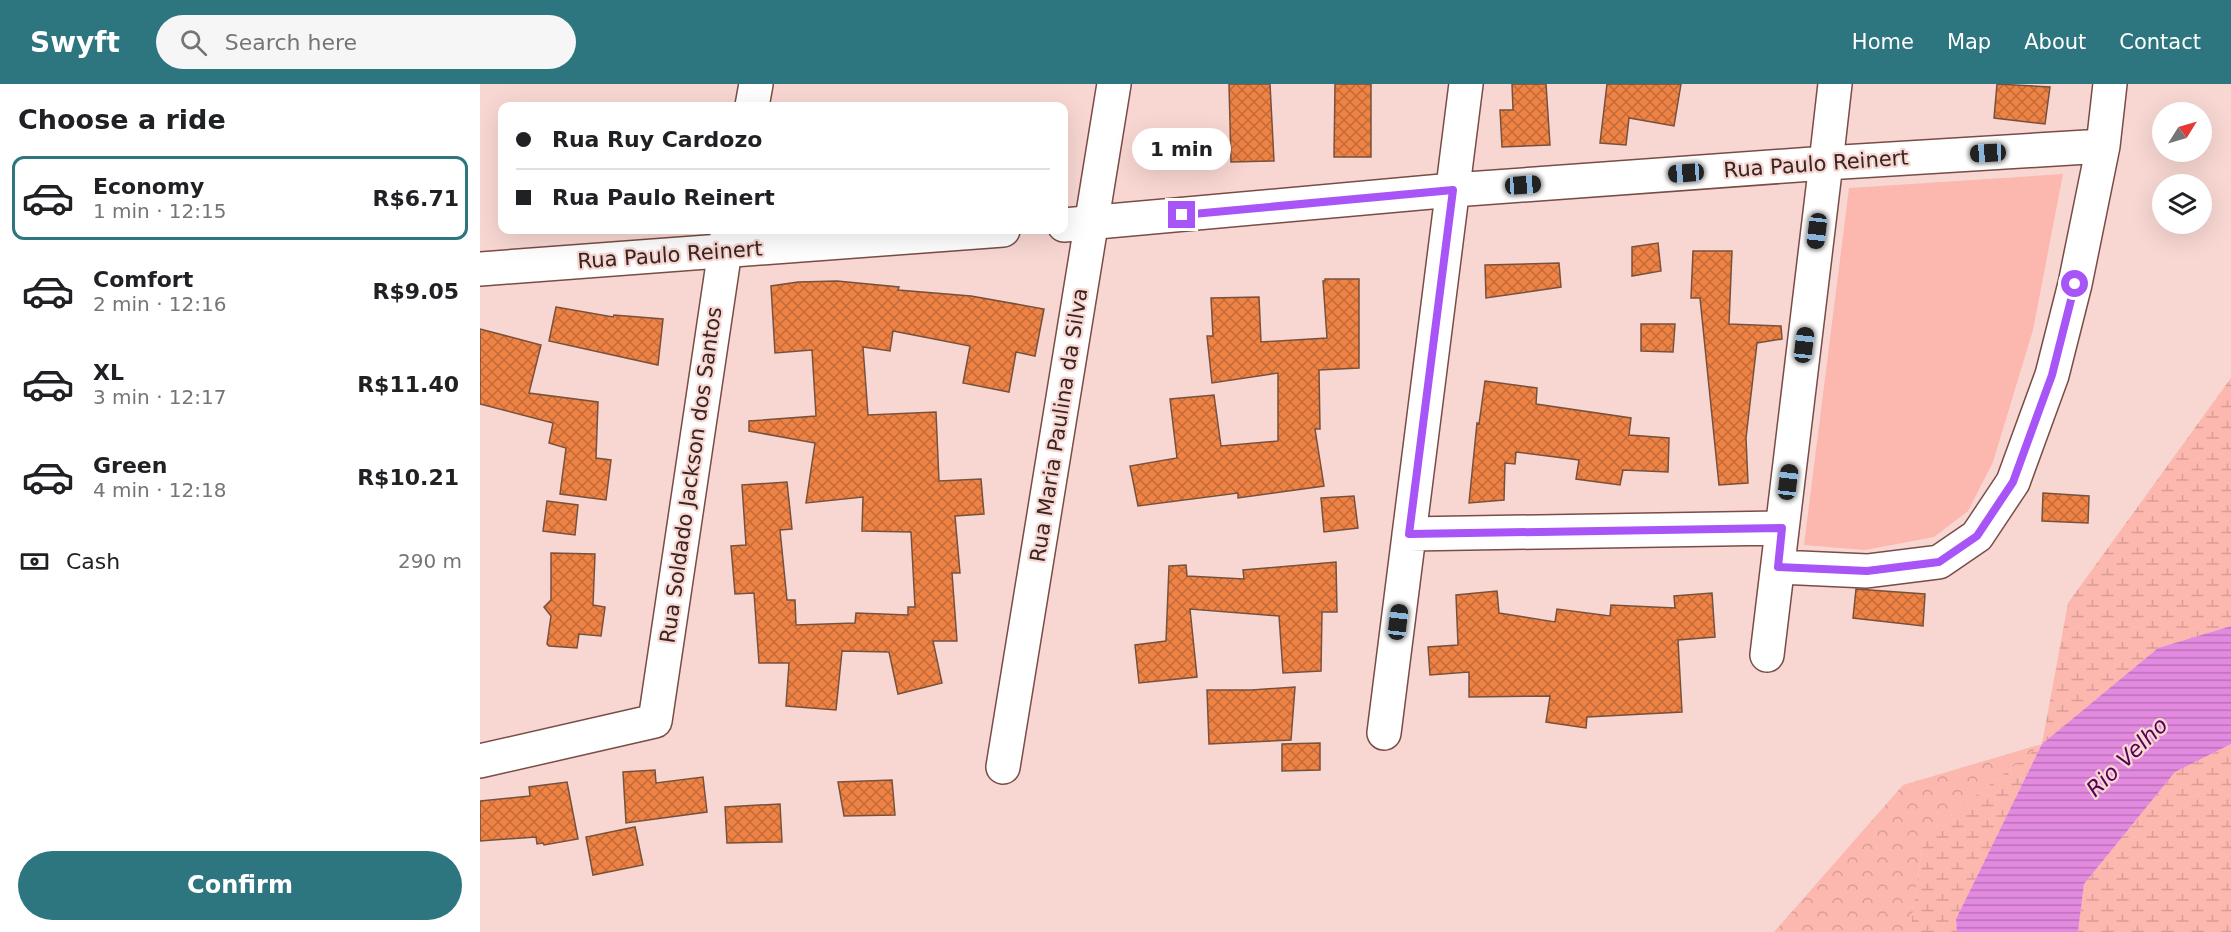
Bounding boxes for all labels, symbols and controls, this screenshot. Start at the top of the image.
search box [156,15,576,69]
text: Swyft [30,26,120,59]
icon: search [177,26,210,59]
text: Search here [225,30,357,55]
text: Home [1852,30,1914,54]
text: Map [1947,30,1991,54]
text: About [2024,30,2086,54]
text: Contact [2119,30,2201,54]
north arrow [2152,102,2212,162]
map controls [2152,102,2212,234]
text: Choose a ride [18,104,226,135]
text: Rua Ruy Cardozo [552,127,762,152]
callout: 1 min [1132,128,1232,170]
text: 1 min [1150,137,1213,161]
car [1970,143,2006,163]
street label: Rua Paulo Reinert [1723,146,1909,182]
car [1667,163,1705,183]
icon: car [21,171,75,225]
text: Economy [93,174,204,199]
button: layers [2152,174,2212,234]
car [1504,175,1542,195]
text: Rua Paulo Reinert [552,185,775,210]
text: R$6.71 [372,186,459,211]
text: 1 min · 12:15 [93,199,227,223]
route end [1168,201,1195,228]
car [1806,212,1828,250]
street label: Rua Paulo Reinert [577,237,763,273]
icon: car [21,264,75,318]
text: Comfort [93,267,193,292]
route start [2061,270,2088,297]
text: R$9.05 [372,279,459,304]
street label: Rua Maria Paulina da Silva [1025,286,1093,564]
text: 2 min · 12:16 [93,292,227,316]
street label: Rua Soldado Jackson dos Santos [655,305,727,645]
car [1793,326,1815,364]
icon: car [21,357,75,411]
text: XL [93,360,124,385]
text: R$11.40 [357,372,459,397]
text: 3 min · 12:17 [93,385,227,409]
icon: car [21,450,75,504]
text: Green [93,453,167,478]
car [1777,463,1799,501]
text: R$10.21 [357,465,459,490]
text: 4 min · 12:18 [93,478,227,502]
icon: cash [18,545,51,578]
text: Cash [66,549,120,574]
text: 290 m [398,549,462,573]
car [1387,603,1409,641]
water label: Rio Velho [2081,712,2173,802]
button: Confirm [18,851,462,920]

